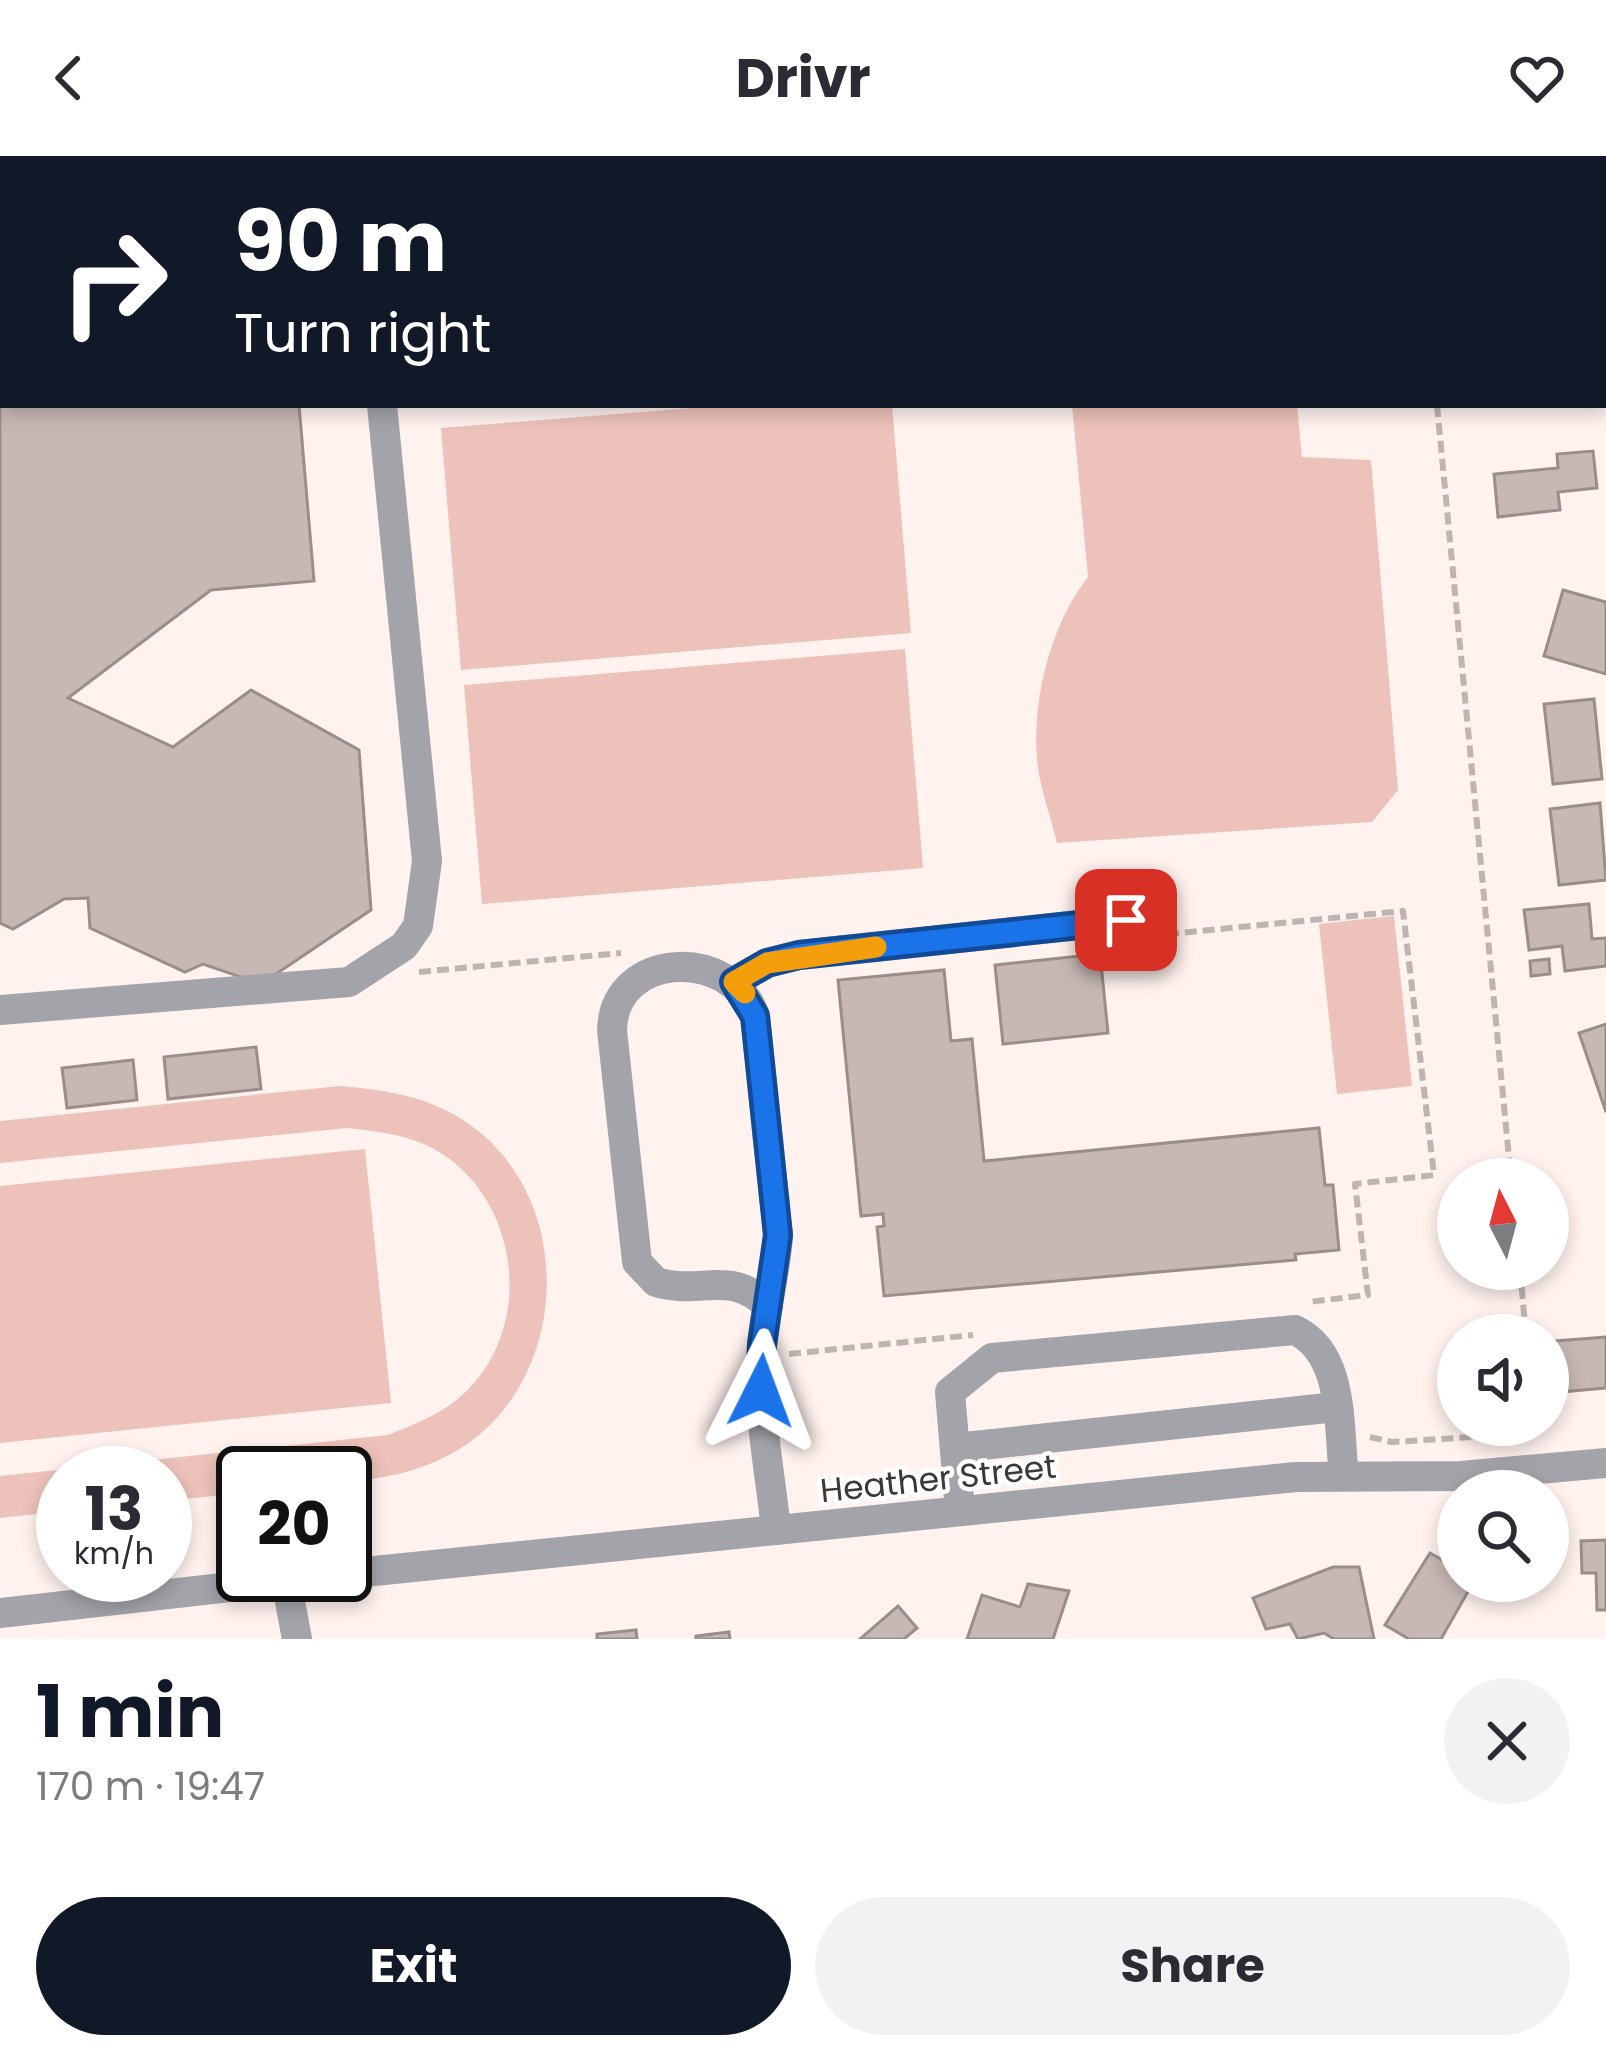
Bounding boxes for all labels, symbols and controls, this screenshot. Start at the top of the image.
text: Drivr [735,40,871,116]
icon: back [36,45,102,111]
icon: heart [1504,45,1570,111]
text: 90 m [234,183,447,300]
icon: right [36,204,192,360]
text: Turn right [234,295,491,371]
pin [1075,869,1177,971]
icon: arrive [1093,887,1159,953]
north arrow [1437,1158,1569,1290]
map controls [1437,1158,1569,1602]
button: sound [1437,1314,1569,1446]
position arrow [698,1328,824,1454]
street label: Heather Street [818,1443,1058,1514]
speed limit sign: 20 [216,1446,372,1602]
text: 13 [85,1467,143,1551]
button: search [1437,1470,1569,1602]
text: km/h [74,1532,154,1575]
text: 1 min [36,1661,224,1762]
button: close [1444,1678,1570,1804]
text: 170 m · 19:47 [36,1759,265,1814]
button: Exit [36,1897,791,2035]
button: Share [815,1897,1570,2035]

